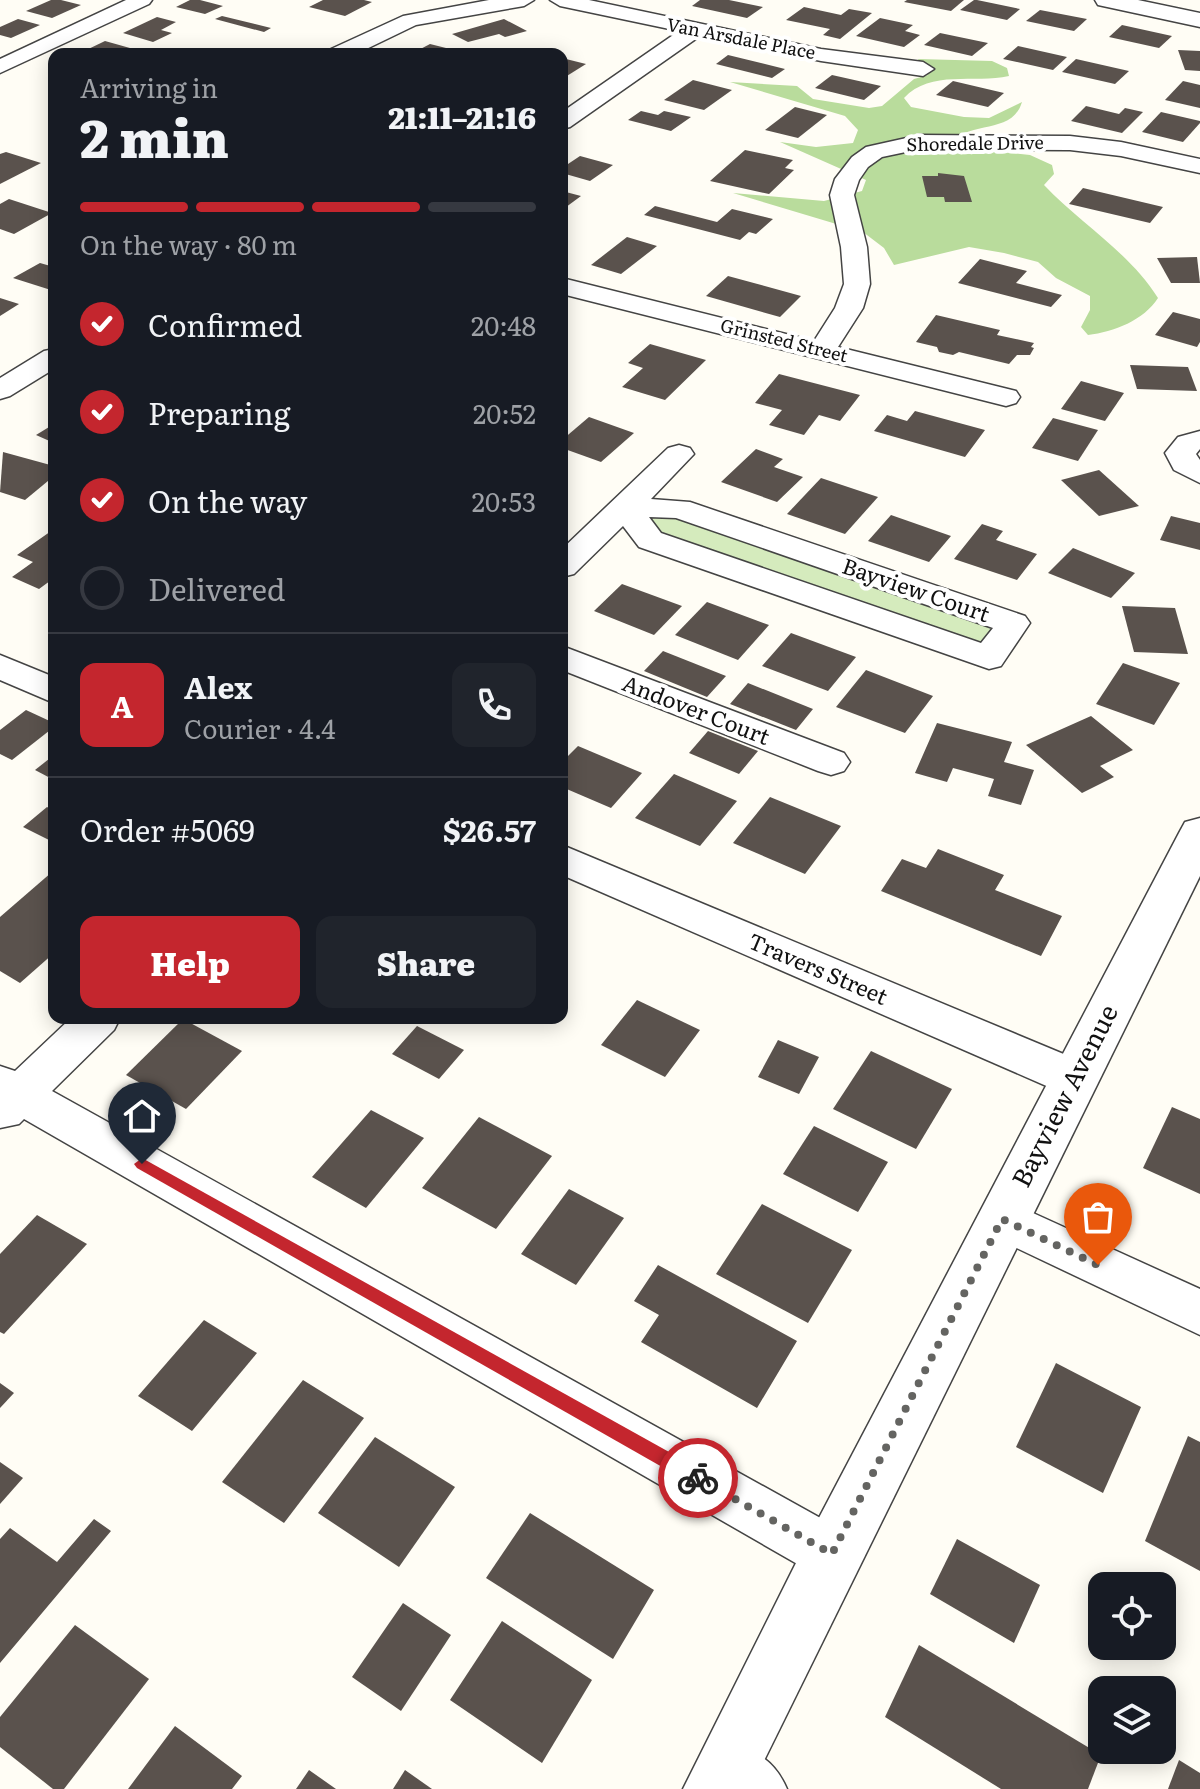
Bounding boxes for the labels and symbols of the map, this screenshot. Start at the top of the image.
street label: Van Arsdale Place [665,10,818,65]
street label: Shoredale Drive [906,128,1044,157]
street label: Grinsted Street [718,311,852,369]
street label: Bayview Court [838,548,995,629]
street label: Andover Court [618,665,775,752]
street label: Travers Street [744,923,893,1012]
street label: Bayview Avenue [1000,997,1126,1193]
pin [108,1082,176,1164]
pin [1064,1183,1132,1265]
courier [658,1438,738,1518]

